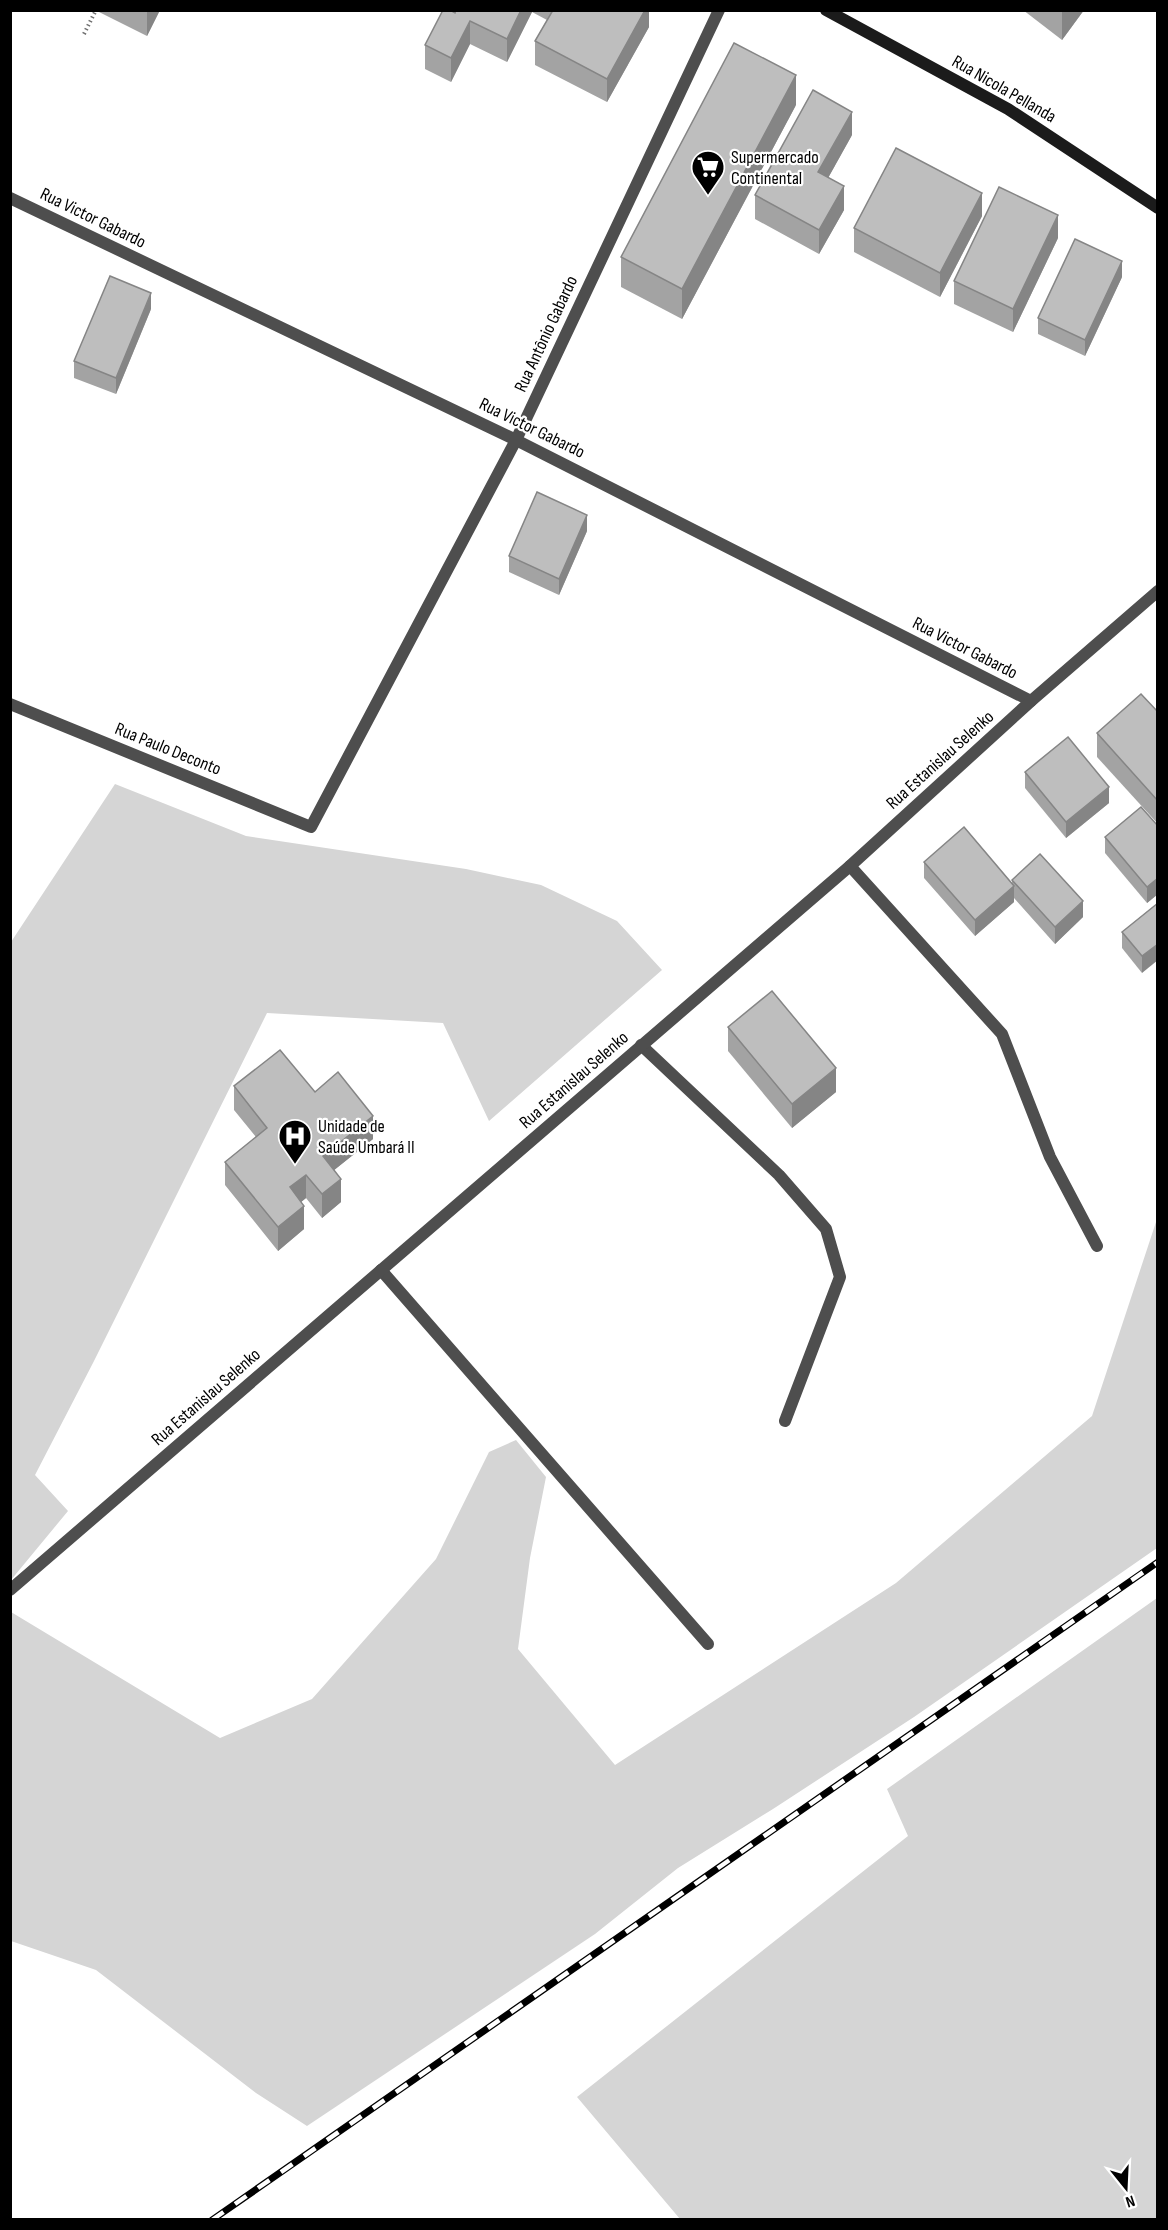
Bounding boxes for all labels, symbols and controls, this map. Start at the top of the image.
street label: Rua Nicola Pellanda [948,51,1060,127]
place label: Supermercado Continental [731,147,819,189]
supermarket icon: Supermercado Continental [690,149,726,196]
street label: Rua Victor Gabardo [37,183,149,253]
street label: Rua Antônio Gabardo [510,273,582,395]
street label: Rua Victor Gabardo [476,393,588,463]
street label: Rua Victor Gabardo [909,613,1021,683]
street label: Rua Estanislau Selenko [882,706,998,814]
street label: Rua Paulo Deconto [112,718,224,780]
street label: Rua Estanislau Selenko [515,1027,633,1133]
place label: Unidade de Saúde Umbará II [318,1116,415,1158]
hospital icon: Unidade de Saúde Umbará II [277,1118,313,1165]
street label: Rua Estanislau Selenko [147,1344,265,1450]
north arrow [1096,2158,1156,2218]
text: N [1123,2190,1137,2211]

